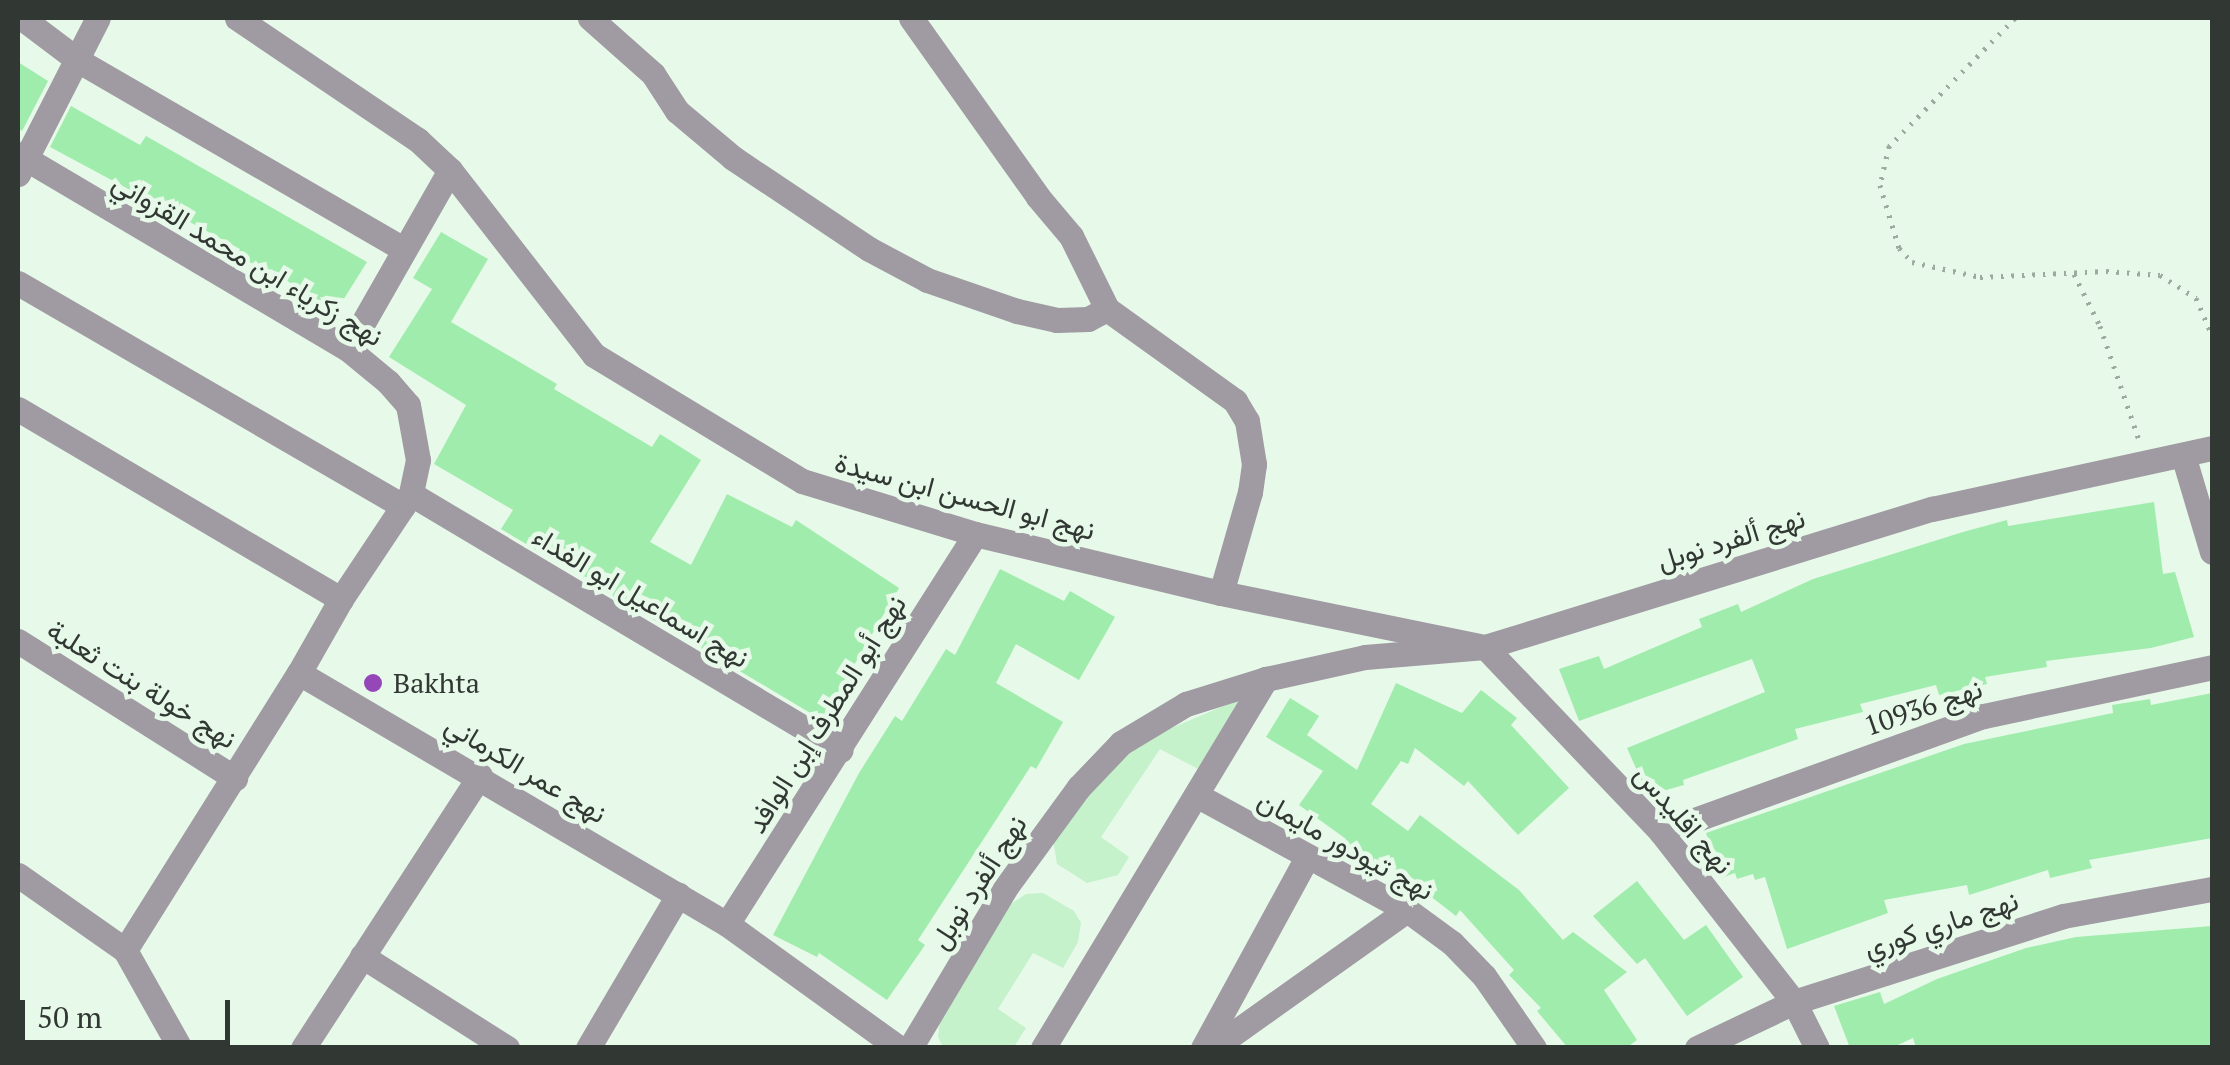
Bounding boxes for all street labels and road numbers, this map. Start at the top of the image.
street label: نهج زكرياء ابن محمد القزواني [107,165,389,353]
street label: نهج ابو الحسن ابن سيدة [831,445,1099,547]
street label: نهج ألفرد نوبل [1653,501,1809,577]
street label: نهج اسماعيل ابو الفداء [527,519,755,675]
street label: نهج أبو المطرف إبن الوافد [739,589,913,839]
street label: نهج خولة بنت ثعلبة [41,612,243,756]
street label: نهج 10936 [1860,671,1986,743]
street label: نهج عمر الكرماني [439,708,613,830]
street label: نهج اقليدس [1627,757,1741,881]
street label: نهج تيودور مايمان [1252,783,1440,907]
street label: نهج ألفرد نوبل [922,809,1034,955]
street label: نهج ماري كوري [1859,883,2023,965]

